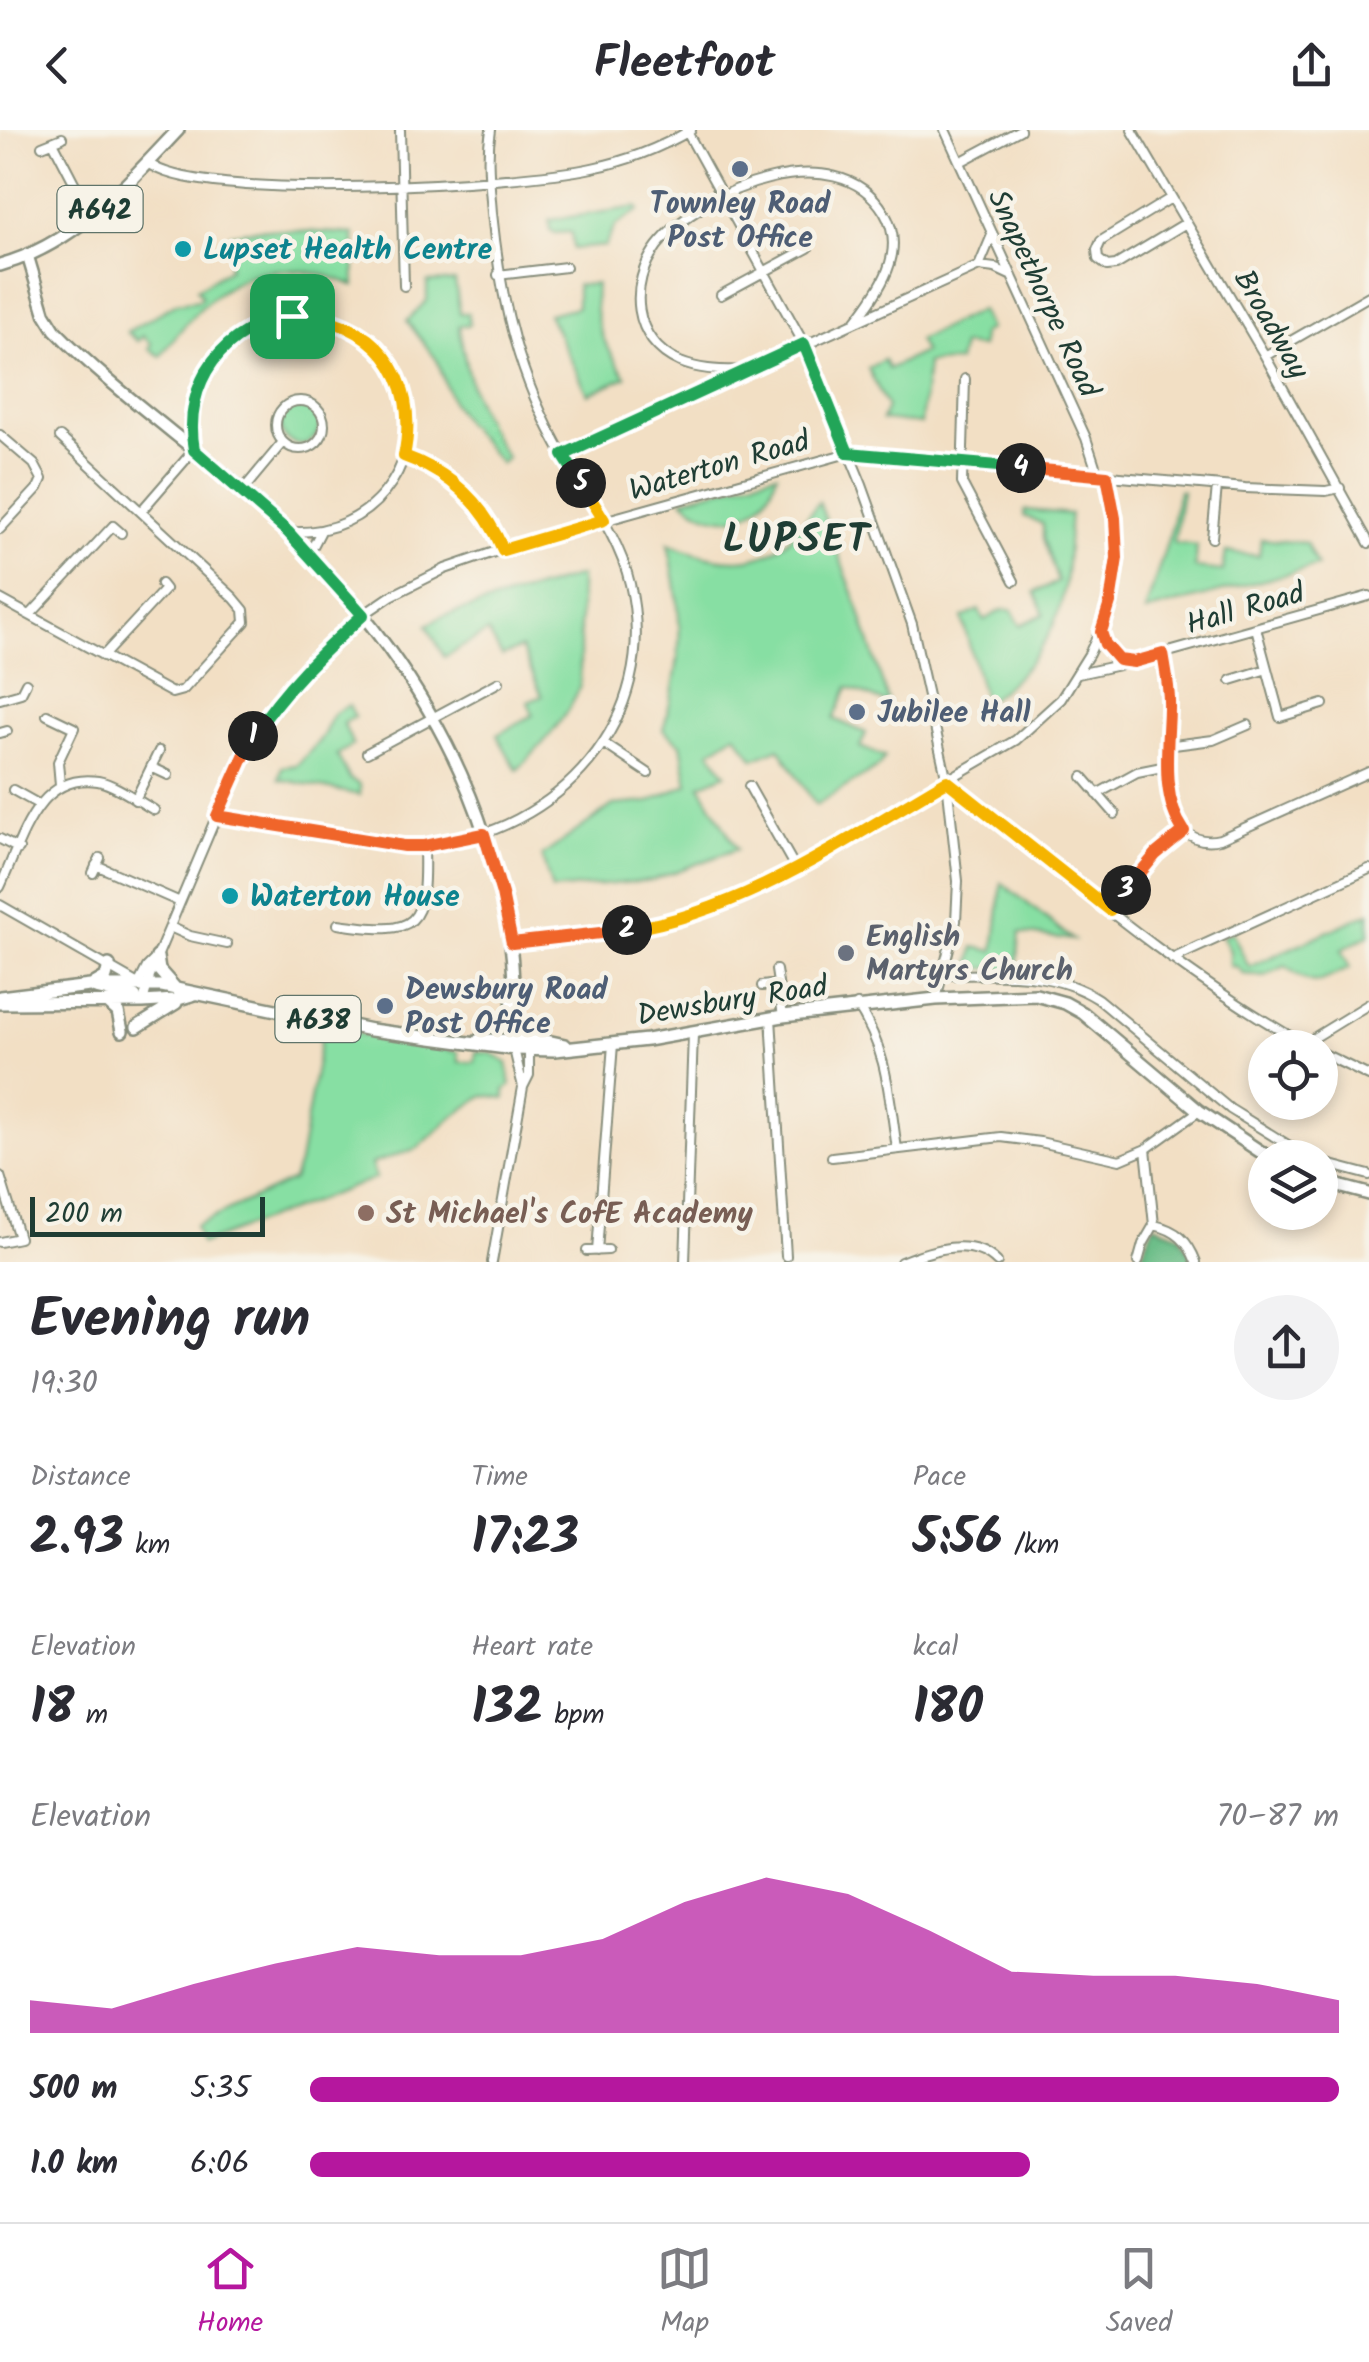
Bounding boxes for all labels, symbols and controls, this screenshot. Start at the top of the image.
text: Fleetfoot [594,29,775,101]
icon: back [30,38,85,93]
icon: share [1284,38,1339,93]
marker: Townley Road Post Office [729,158,751,180]
place label: Townley Road Post Office [650,181,831,263]
street label: Snapethorpe Road [973,182,1112,407]
road number: A642 [58,186,142,232]
place label: Lupset Health Centre [203,227,492,275]
marker: Lupset Health Centre [172,238,194,260]
street label: Broadway [1219,261,1322,390]
pin [250,274,335,359]
icon: arrive [265,289,320,344]
street label: Waterton Road [624,418,817,516]
pin: 4 [996,443,1046,493]
text: 4 [1013,445,1029,490]
pin: 5 [556,458,606,508]
text: 5 [574,460,588,505]
district label: LUPSET [723,509,872,573]
street label: Hall Road [1181,570,1311,650]
place label: Jubilee Hall [877,690,1031,738]
marker: Jubilee Hall [846,701,868,723]
pin: 1 [228,711,278,761]
text: 1 [249,713,257,758]
pin: 3 [1101,865,1151,915]
text: 3 [1118,867,1134,912]
place label: Waterton House [250,874,460,922]
marker: Waterton House [219,885,241,907]
pin: 2 [602,905,652,955]
text: 2 [619,907,635,952]
place label: English Martyrs Church [866,914,1073,996]
marker: English Martyrs Church [835,942,857,964]
street label: Dewsbury Road [634,963,832,1041]
place label: Dewsbury Road Post Office [405,967,609,1049]
marker: Dewsbury Road Post Office [374,995,396,1017]
road number: A638 [276,996,360,1042]
map controls [1248,1030,1338,1230]
button: locate [1248,1030,1338,1120]
button: layers [1248,1140,1338,1230]
place label: St Michael's CofE Academy [386,1191,753,1239]
scale bar [30,1192,265,1236]
text: 200 m [45,1192,123,1237]
marker: St Michael's CofE Academy [355,1202,377,1224]
text: Evening run [30,1278,310,1365]
button: share [1234,1295,1339,1400]
text: 19:30 [30,1359,98,1410]
text: Distance [30,1455,131,1500]
text: Time [471,1455,528,1500]
text: Pace [913,1455,966,1500]
text: 2.93 [30,1500,124,1580]
text: 17:23 [471,1500,579,1580]
text: 5:56 [913,1500,1003,1580]
text: km [124,1523,170,1568]
text: /km [1003,1523,1059,1568]
text: Elevation [30,1625,136,1670]
text: Heart rate [471,1625,593,1670]
text: kcal [913,1625,958,1670]
text: 18 [30,1670,75,1750]
text: 132 [471,1670,543,1750]
text: 180 [913,1670,983,1750]
text: m [75,1693,108,1738]
text: bpm [543,1693,605,1738]
text: Elevation [30,1792,151,1843]
text: 70–87 m [1216,1792,1339,1843]
text: 500 m [30,2064,118,2115]
text: 5:35 [190,2064,251,2115]
text: 1.0 km [30,2139,118,2190]
text: 6:06 [190,2139,249,2190]
tab: Home [197,2241,263,2346]
tab: Map [657,2241,712,2346]
tab: Saved [1106,2241,1172,2346]

